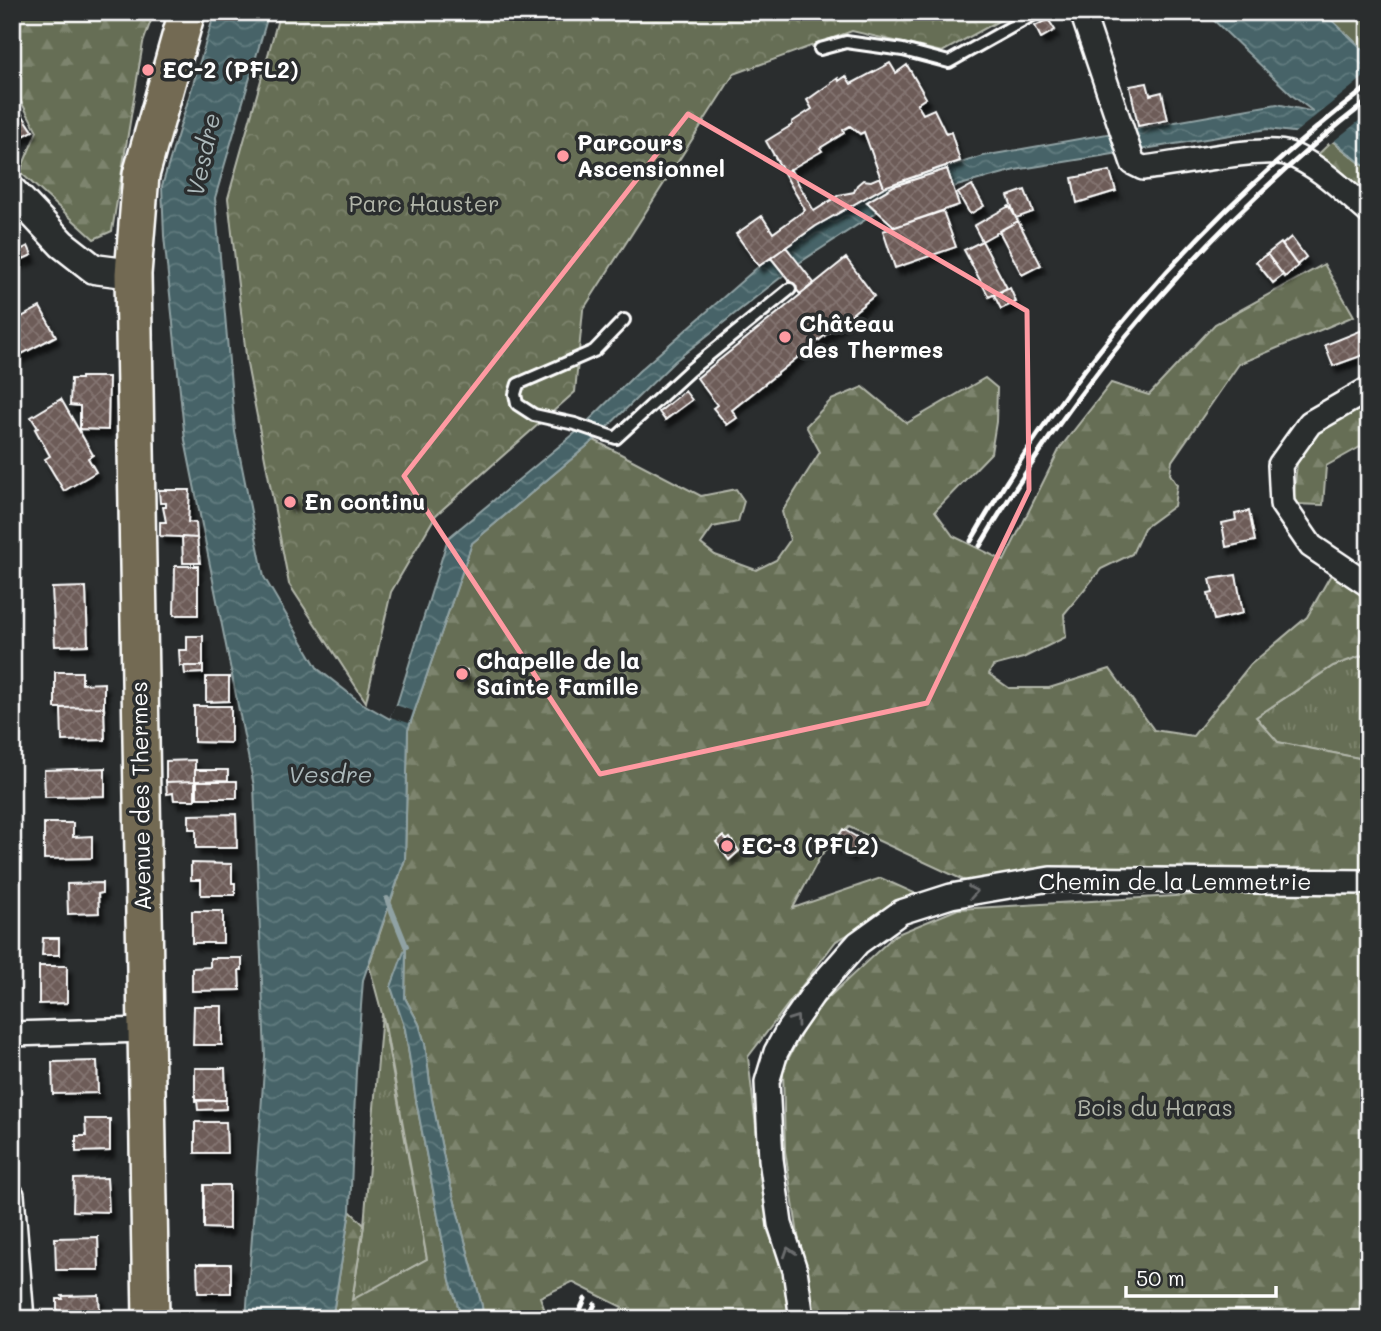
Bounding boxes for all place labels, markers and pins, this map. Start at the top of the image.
place label: EC-2 (PFL2) [162,54,299,84]
marker: EC-2 (PFL2) [140,62,156,78]
place label: Parcours Ascensionnel [577,127,725,183]
marker: Parcours Ascensionnel [555,148,571,164]
place label: Château des Thermes [799,308,943,364]
marker: Château des Thermes [777,329,793,345]
place label: En continu [304,486,426,516]
marker: En continu [282,494,298,510]
place label: Chapelle de la Sainte Famille [476,645,640,701]
marker: Chapelle de la Sainte Famille [454,666,470,682]
place label: EC-3 (PFL2) [741,830,879,860]
marker: EC-3 (PFL2) [719,838,735,854]

